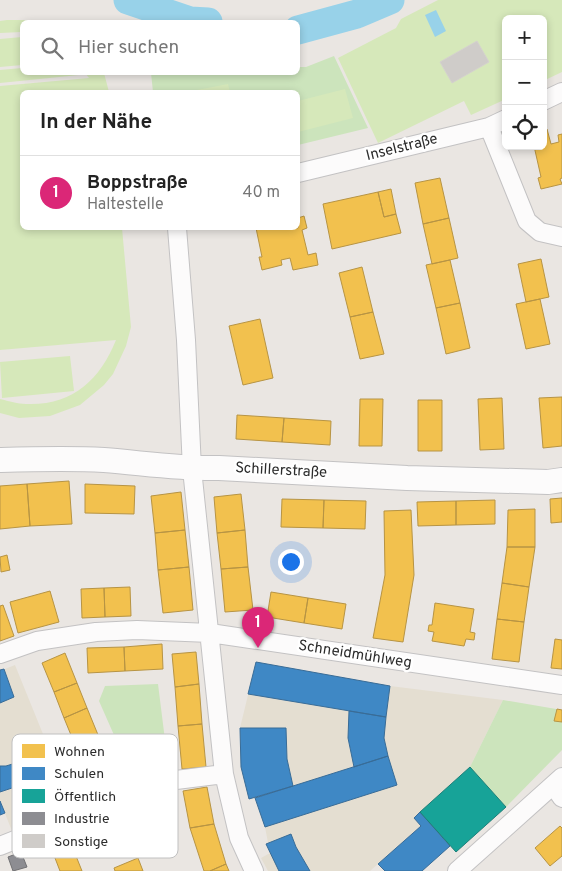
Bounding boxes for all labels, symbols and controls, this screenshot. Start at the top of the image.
map controls [502,15,547,150]
button: + [502,15,547,60]
search box [20,20,300,75]
icon: search [38,34,66,62]
text: Hier suchen [78,36,179,60]
button: − [502,60,547,105]
button: locate [502,105,547,150]
text: In der Nähe [40,109,152,136]
street label: Inselstraße [364,130,440,166]
text: Boppstraße [87,171,188,195]
text: 1 [53,183,59,203]
text: 40 m [242,183,280,203]
text: Haltestelle [87,195,164,215]
street label: Schillerstraße [235,459,327,483]
your location [278,549,304,575]
pin: 1 [242,607,274,648]
street label: Schneidmühlweg [297,637,413,673]
legend [12,734,178,858]
text: Wohnen [54,744,105,761]
text: Schulen [54,766,104,783]
text: Öffentlich [54,788,116,806]
text: Industrie [54,811,109,828]
text: Sonstige [54,834,108,851]

